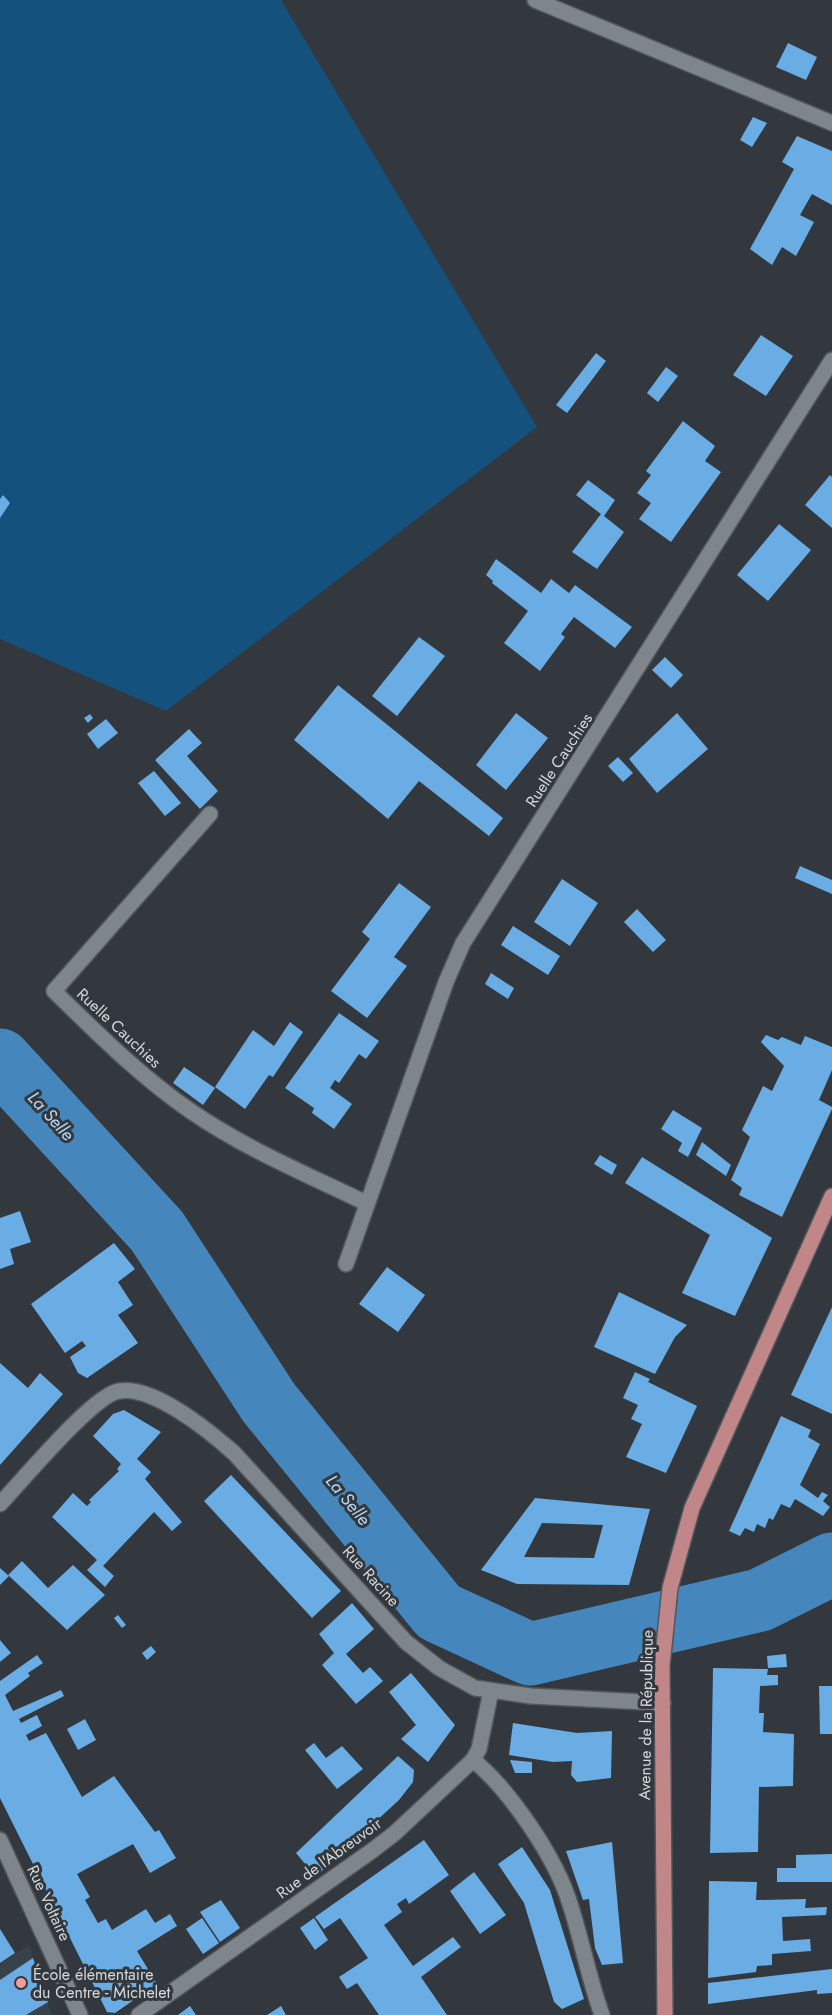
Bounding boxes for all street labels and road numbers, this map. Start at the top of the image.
street label: Ruelle Cauchies [520,708,598,812]
street label: Ruelle Cauchies [72,983,166,1073]
street label: Rue Racine [337,1540,405,1612]
street label: Avenue de la République [633,1630,659,1800]
street label: Rue de l'Abreuvoir [272,1812,387,1904]
street label: Rue Voltaire [21,1861,77,1945]

